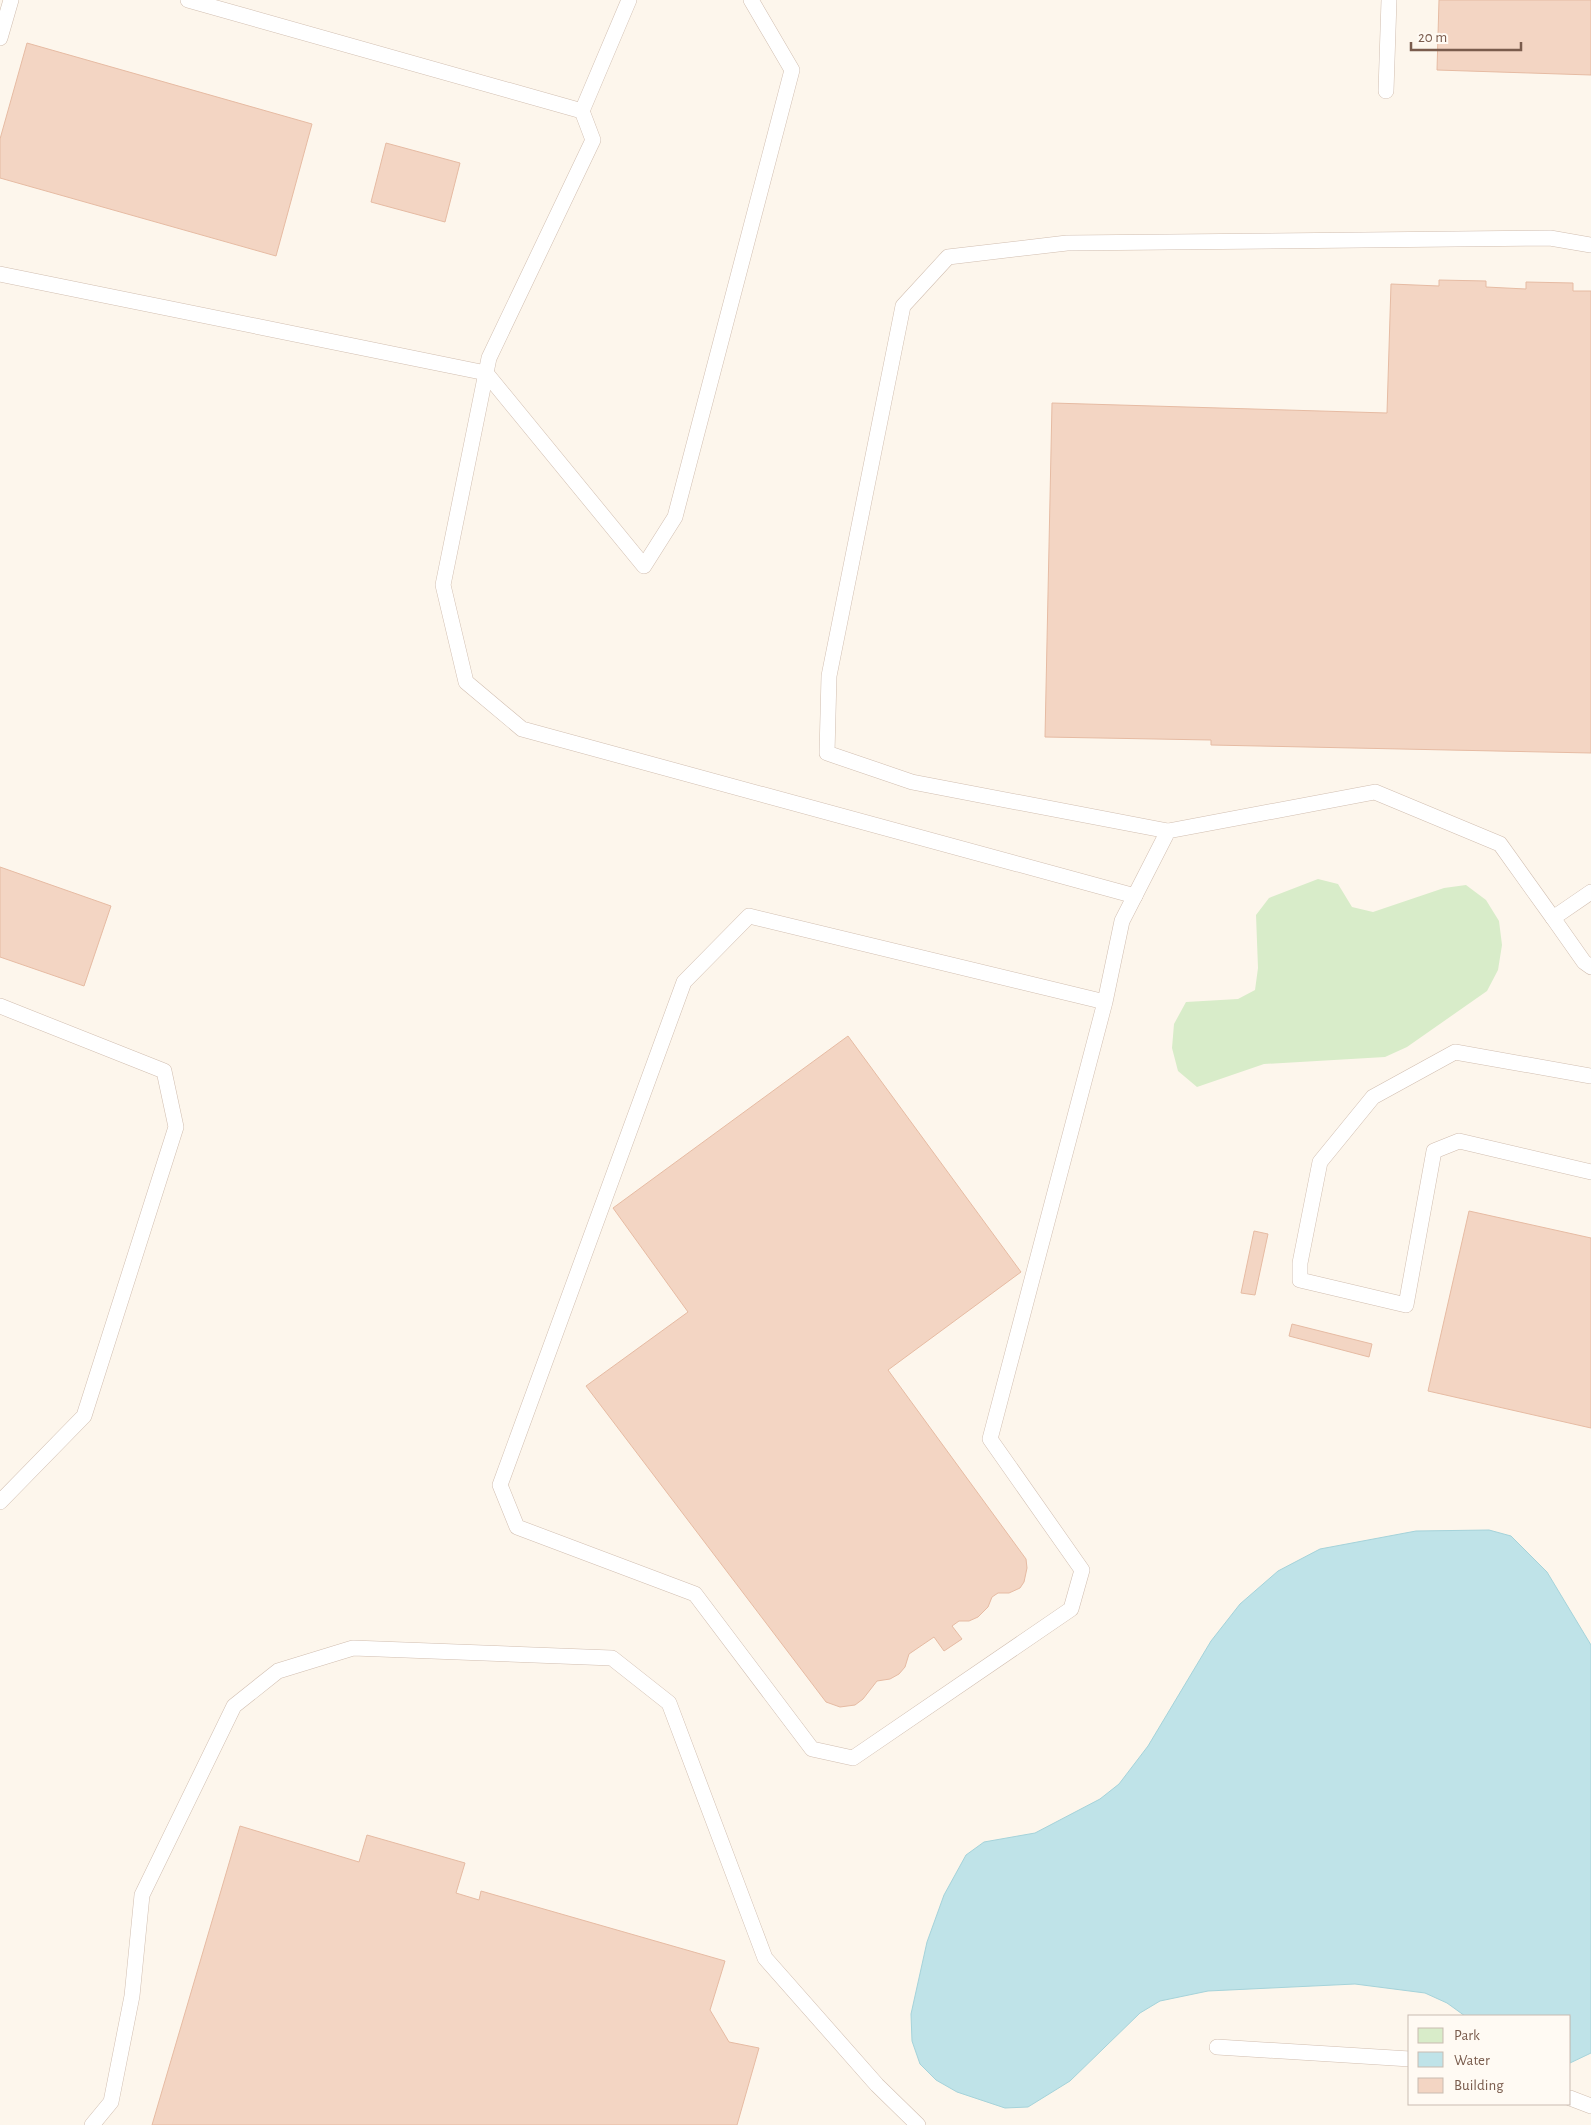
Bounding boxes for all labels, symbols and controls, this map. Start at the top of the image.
scale bar [1411,20,1521,52]
text: 20 m [1418,30,1447,45]
legend [1408,2015,1571,2105]
text: Park [1454,2028,1480,2043]
text: Water [1454,2053,1490,2068]
text: Building [1454,2078,1504,2093]

